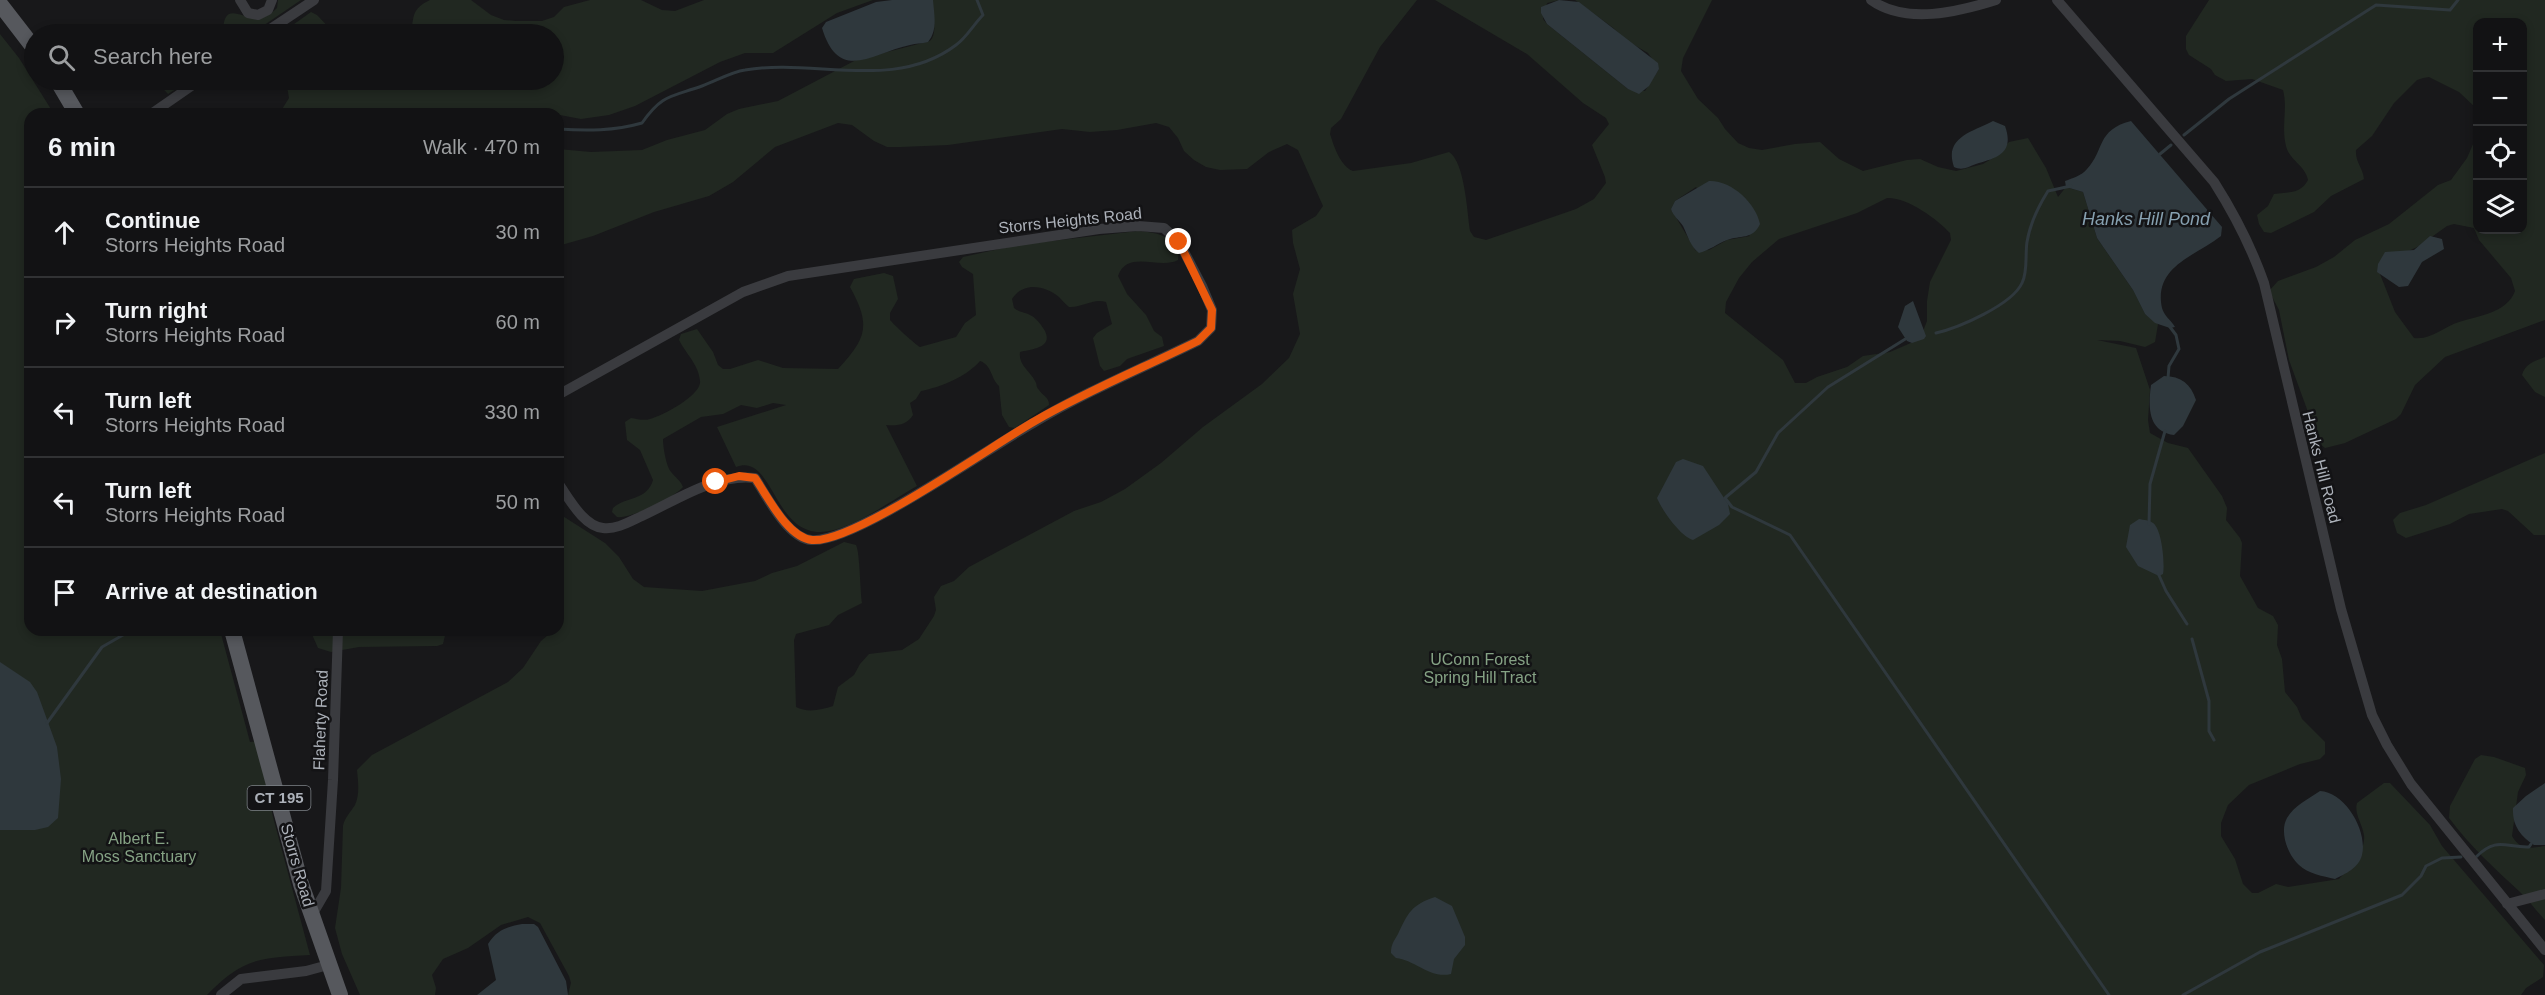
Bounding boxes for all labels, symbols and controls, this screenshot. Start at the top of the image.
map controls [2473,18,2527,234]
button: + [2473,18,2527,72]
search box [24,24,564,90]
icon: search [45,41,78,74]
text: Search here [93,44,213,69]
button: − [2473,72,2527,126]
button: locate [2473,126,2527,180]
text: 6 min [48,132,116,162]
text: Walk · 470 m [423,136,540,158]
button: layers [2473,180,2527,234]
street label: Storrs Heights Road [998,205,1143,236]
text: Continue [105,208,200,233]
water label: Hanks Hill Pond [2082,209,2211,229]
icon: ahead [48,216,81,249]
text: 30 m [496,221,540,243]
route end [1165,228,1191,254]
text: Storrs Heights Road [105,234,285,256]
text: Turn right [105,298,207,323]
icon: right [48,306,81,339]
text: 60 m [496,311,540,333]
text: Storrs Heights Road [105,324,285,346]
text: Turn left [105,388,191,413]
icon: left [48,396,81,429]
text: 330 m [484,401,540,423]
street label: Hanks Hill Road [2299,409,2344,525]
text: Storrs Heights Road [105,414,285,436]
route start [702,468,728,494]
text: Turn left [105,478,191,503]
icon: left [48,486,81,519]
text: 50 m [496,491,540,513]
text: Storrs Heights Road [105,504,285,526]
icon: arrive [48,576,81,609]
text: Arrive at destination [105,579,318,604]
park label: UConn Forest Spring Hill Tract [1424,651,1537,686]
street label: Flaherty Road [310,670,331,771]
road number: CT 195 [248,786,310,810]
street label: Storrs Road [278,822,317,909]
park label: Albert E. Moss Sanctuary [82,830,196,865]

